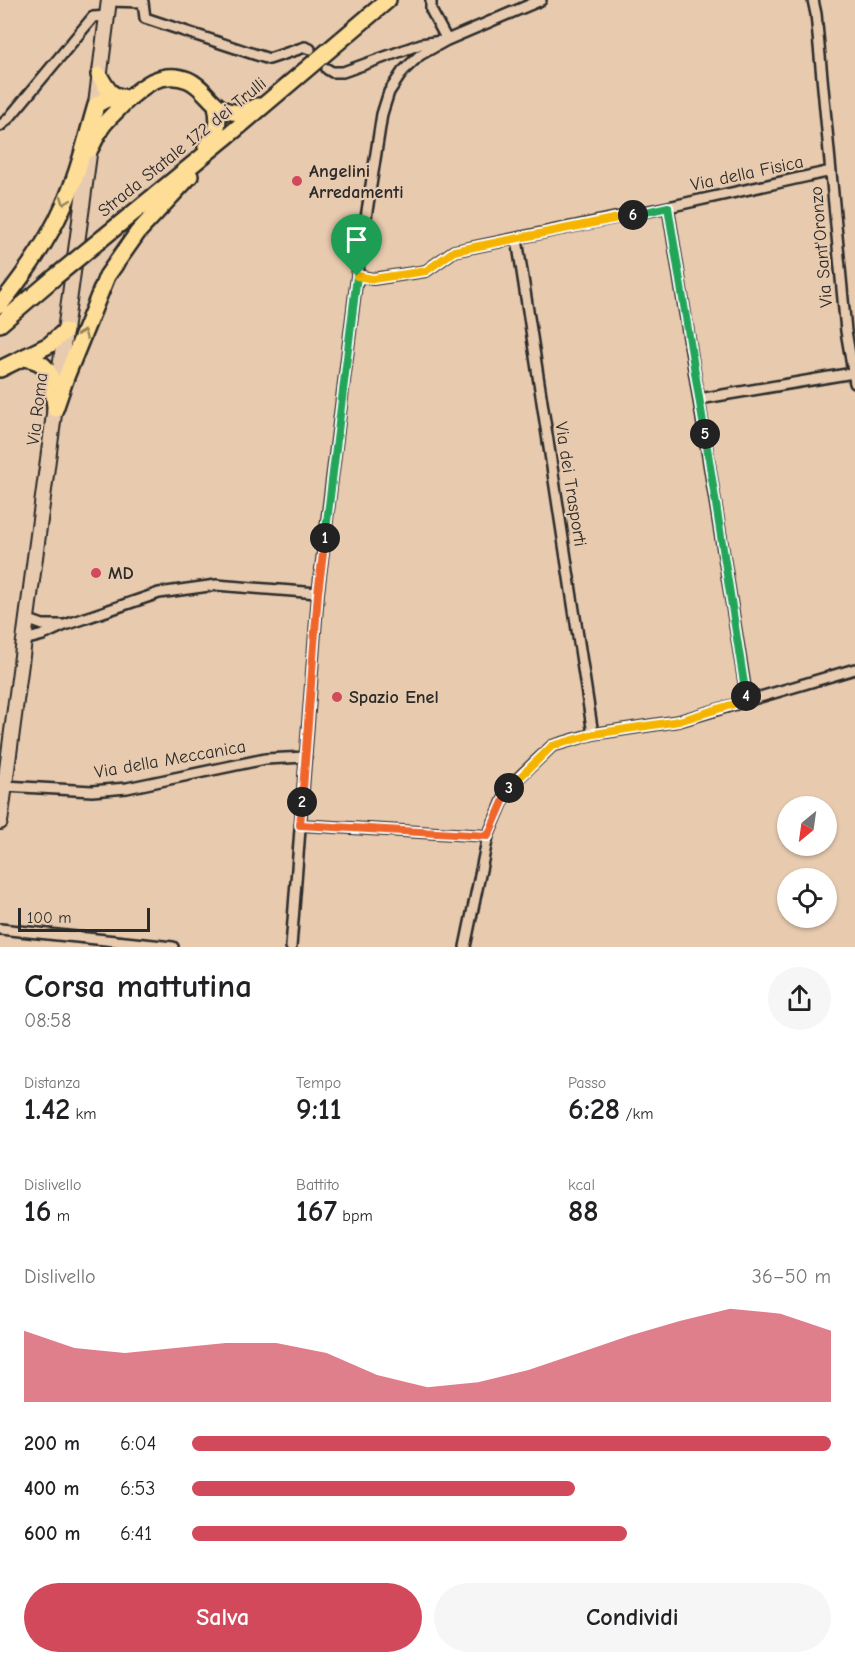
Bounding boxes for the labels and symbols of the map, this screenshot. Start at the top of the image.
street label: Strada Statale 172 dei Trulli [94,73,271,222]
street label: Via della Fisica [689,151,805,196]
place label: Angelini Arredamenti [309,161,404,203]
marker: Angelini Arredamenti [290,174,304,188]
street label: Via Sant'Oronzo [806,185,837,308]
one-way arrow [60,195,73,205]
pin: 6 [618,200,648,230]
pin [331,214,382,276]
one-way arrow [76,330,88,341]
street label: Via Roma [23,371,52,447]
pin: 5 [690,419,720,449]
street label: Via dei Trasporti [550,420,591,548]
pin: 1 [310,523,340,553]
place label: MD [108,563,134,584]
marker: MD [89,566,103,580]
pin: 4 [731,681,761,711]
place label: Spazio Enel [349,687,439,708]
marker: Spazio Enel [330,690,344,704]
street label: Via della Meccanica [93,736,248,783]
pin: 3 [494,773,524,803]
pin: 2 [287,787,317,817]
north arrow [777,796,837,856]
scale bar [18,905,150,932]

